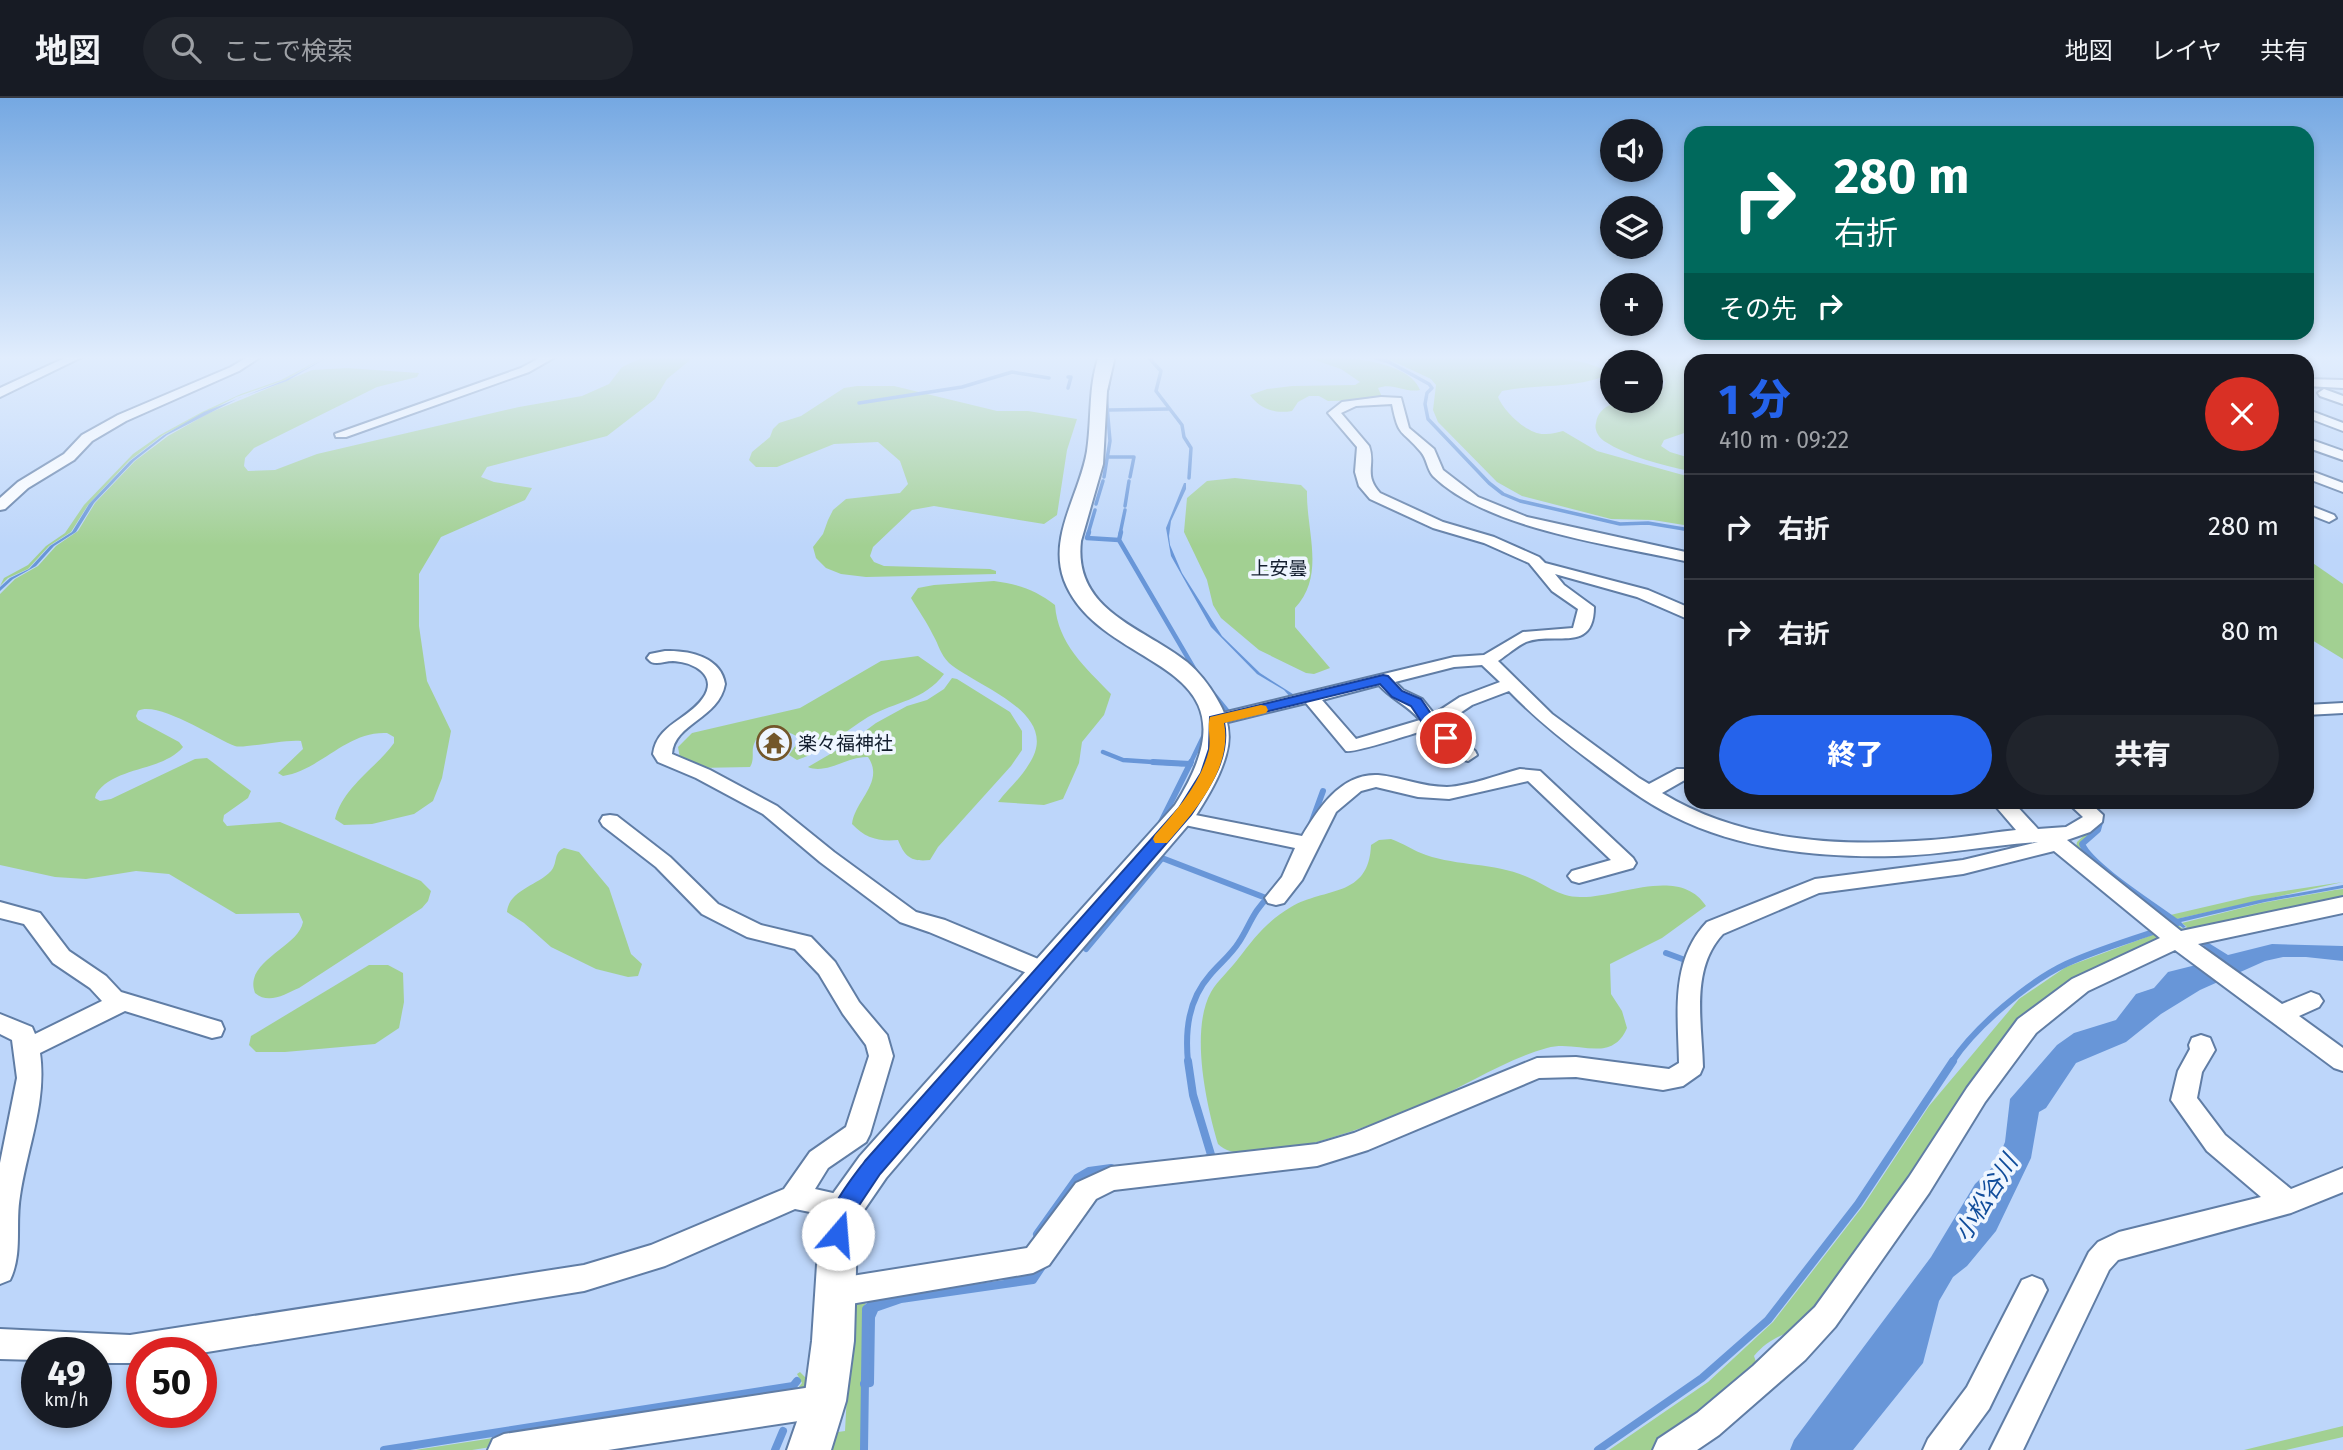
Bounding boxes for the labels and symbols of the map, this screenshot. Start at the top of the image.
district label: 上安曇 [1250,557,1308,580]
pin [1416,708,1476,768]
temple icon: 楽々福神社 [755,724,793,762]
place label: 楽々福神社 [798,732,893,755]
water label: 小松谷川 [1949,1147,2025,1246]
position arrow [801,1197,875,1271]
speed limit sign: 50 [126,1337,217,1428]

